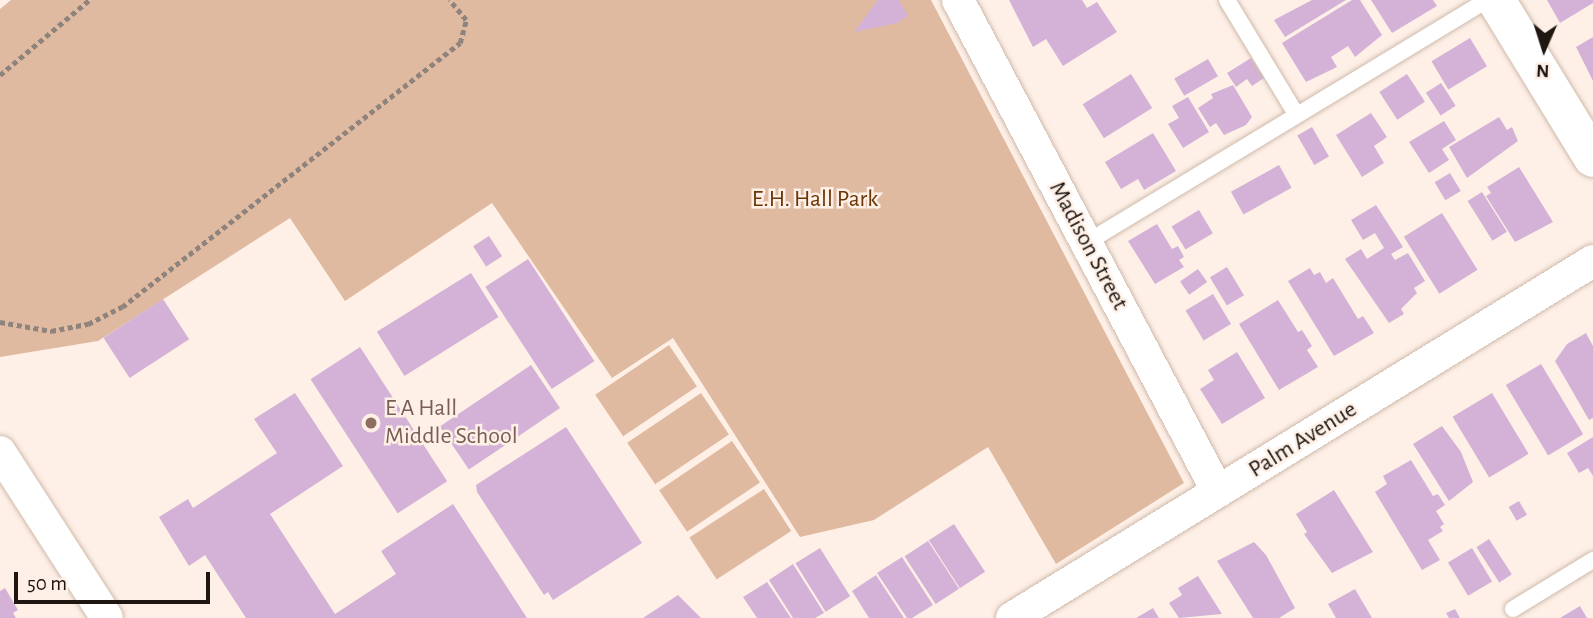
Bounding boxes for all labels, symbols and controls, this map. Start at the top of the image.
north arrow [1509,14,1579,84]
text: N [1536,61,1550,80]
street label: Madison Street [1042,177,1134,315]
park label: E.H. Hall Park [752,186,878,214]
place label: E A Hall Middle School [385,395,518,451]
street label: Palm Avenue [1244,395,1362,485]
marker: E A Hall Middle School [363,415,379,431]
scale bar [18,558,214,602]
text: 50 m [27,573,67,594]

